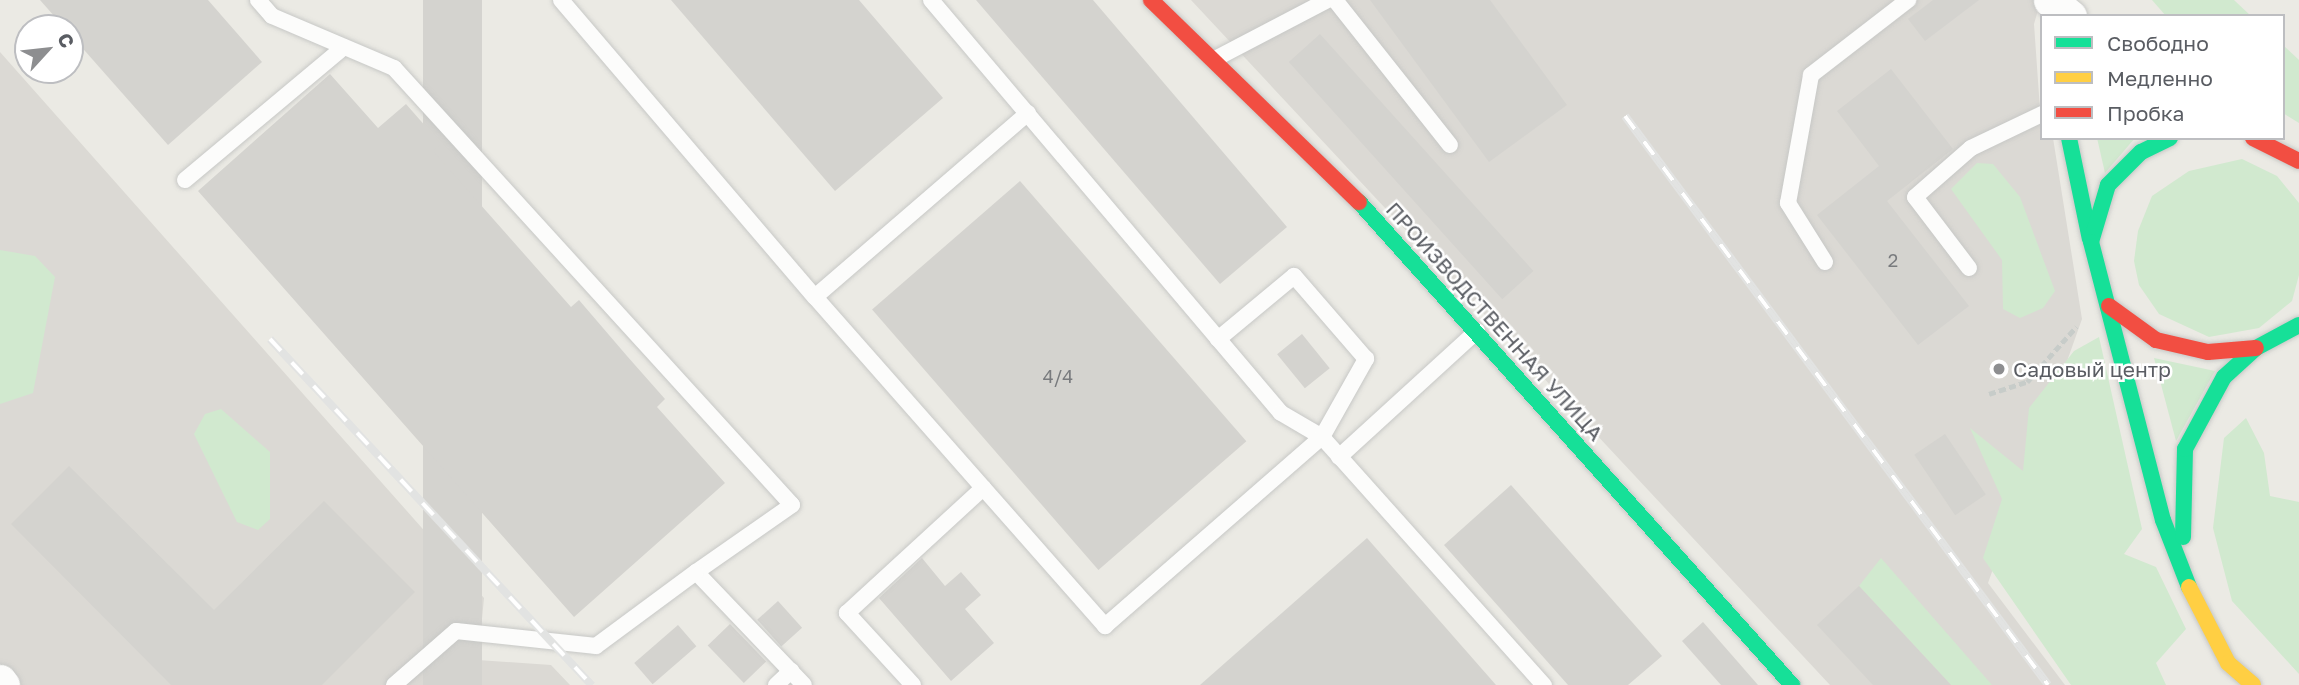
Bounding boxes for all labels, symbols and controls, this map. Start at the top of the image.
north arrow [14,14,84,84]
legend [2040,14,2285,140]
text: С [53,29,80,51]
text: Свободно [2107,30,2209,56]
text: Медленно [2107,65,2213,91]
text: Пробка [2107,100,2185,126]
street label: ПРОИЗВОДСТВЕННАЯ УЛИЦА [1381,197,1609,445]
house number: 2 [1888,249,1898,271]
place label: Садовый центр [2013,356,2171,382]
marker: Садовый центр [1991,361,2007,377]
house number: 4/4 [1043,365,1073,387]

